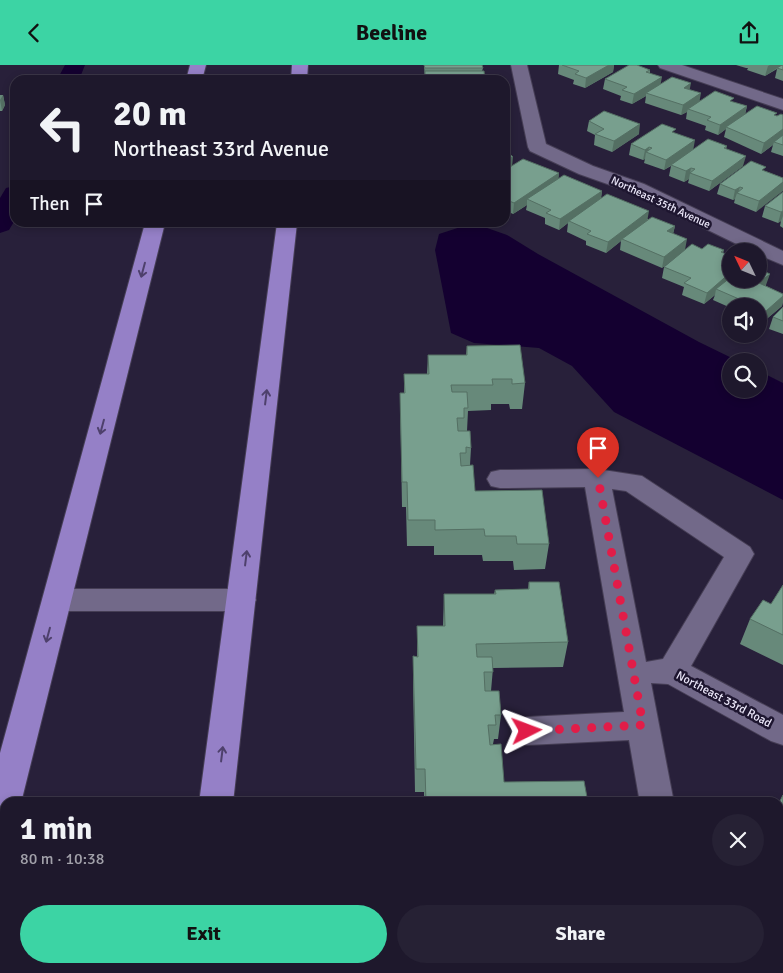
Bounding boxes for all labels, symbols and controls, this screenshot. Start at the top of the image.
icon: back [20,19,48,47]
text: Beeline [356,19,427,46]
icon: share [735,19,763,47]
text: 20 m [113,92,187,135]
icon: left [30,95,95,160]
text: Northeast 33rd Avenue [113,135,329,162]
street label: Northeast 35th Avenue [609,174,712,231]
icon: arrive [80,190,108,218]
text: Then [30,192,70,216]
north arrow [722,243,768,287]
map controls [722,243,767,398]
one-way arrow [138,261,147,277]
button: sound [722,298,767,343]
button: search [722,353,767,398]
one-way arrow [261,389,271,405]
one-way arrow [97,418,106,434]
pin [577,427,619,478]
icon: arrive [584,434,612,462]
one-way arrow [241,550,251,566]
one-way arrow [43,627,52,643]
street label: Northeast 33rd Road [673,668,774,731]
position arrow [500,704,552,756]
one-way arrow [217,746,227,762]
text: 1 min [20,811,92,848]
button: close [712,814,764,866]
text: 80 m · 10:38 [20,849,104,869]
button: Exit [20,905,387,963]
button: Share [397,905,764,963]

